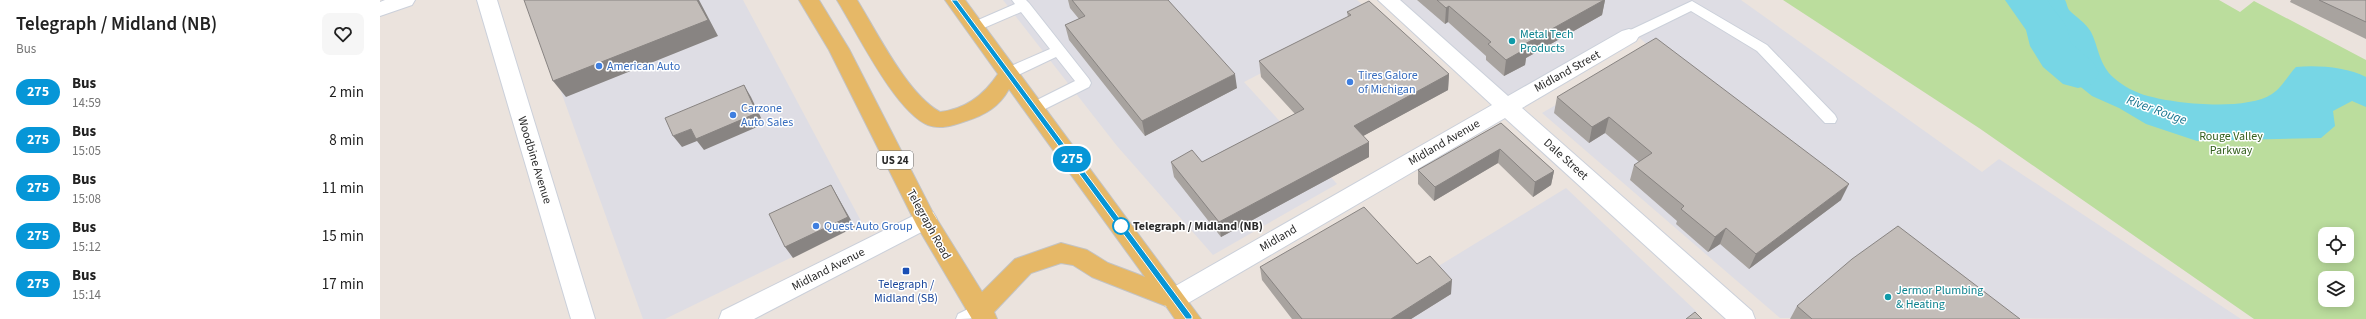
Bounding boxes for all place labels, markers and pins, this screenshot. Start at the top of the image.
place label: Metal Tech Products [1520,26,1573,57]
marker: Metal Tech Products [1507,36,1517,46]
place label: American Auto [607,58,680,75]
marker: American Auto [594,61,604,71]
place label: Tires Galore of Michigan [1358,67,1418,98]
marker: Tires Galore of Michigan [1345,77,1355,87]
place label: Carzone Auto Sales [741,100,793,131]
marker: Carzone Auto Sales [728,110,738,120]
marker: Telegraph / Midland (NB) [1112,217,1130,235]
place label: Quest Auto Group [824,218,913,235]
place label: Telegraph / Midland (NB) [1133,218,1263,235]
marker: Quest Auto Group [811,221,821,231]
marker: Telegraph / Midland (SB) [901,266,911,276]
place label: Telegraph / Midland (SB) [874,276,938,307]
place label: Jermor Plumbing & Heating [1896,282,1983,313]
marker: Jermor Plumbing & Heating [1883,292,1893,302]

